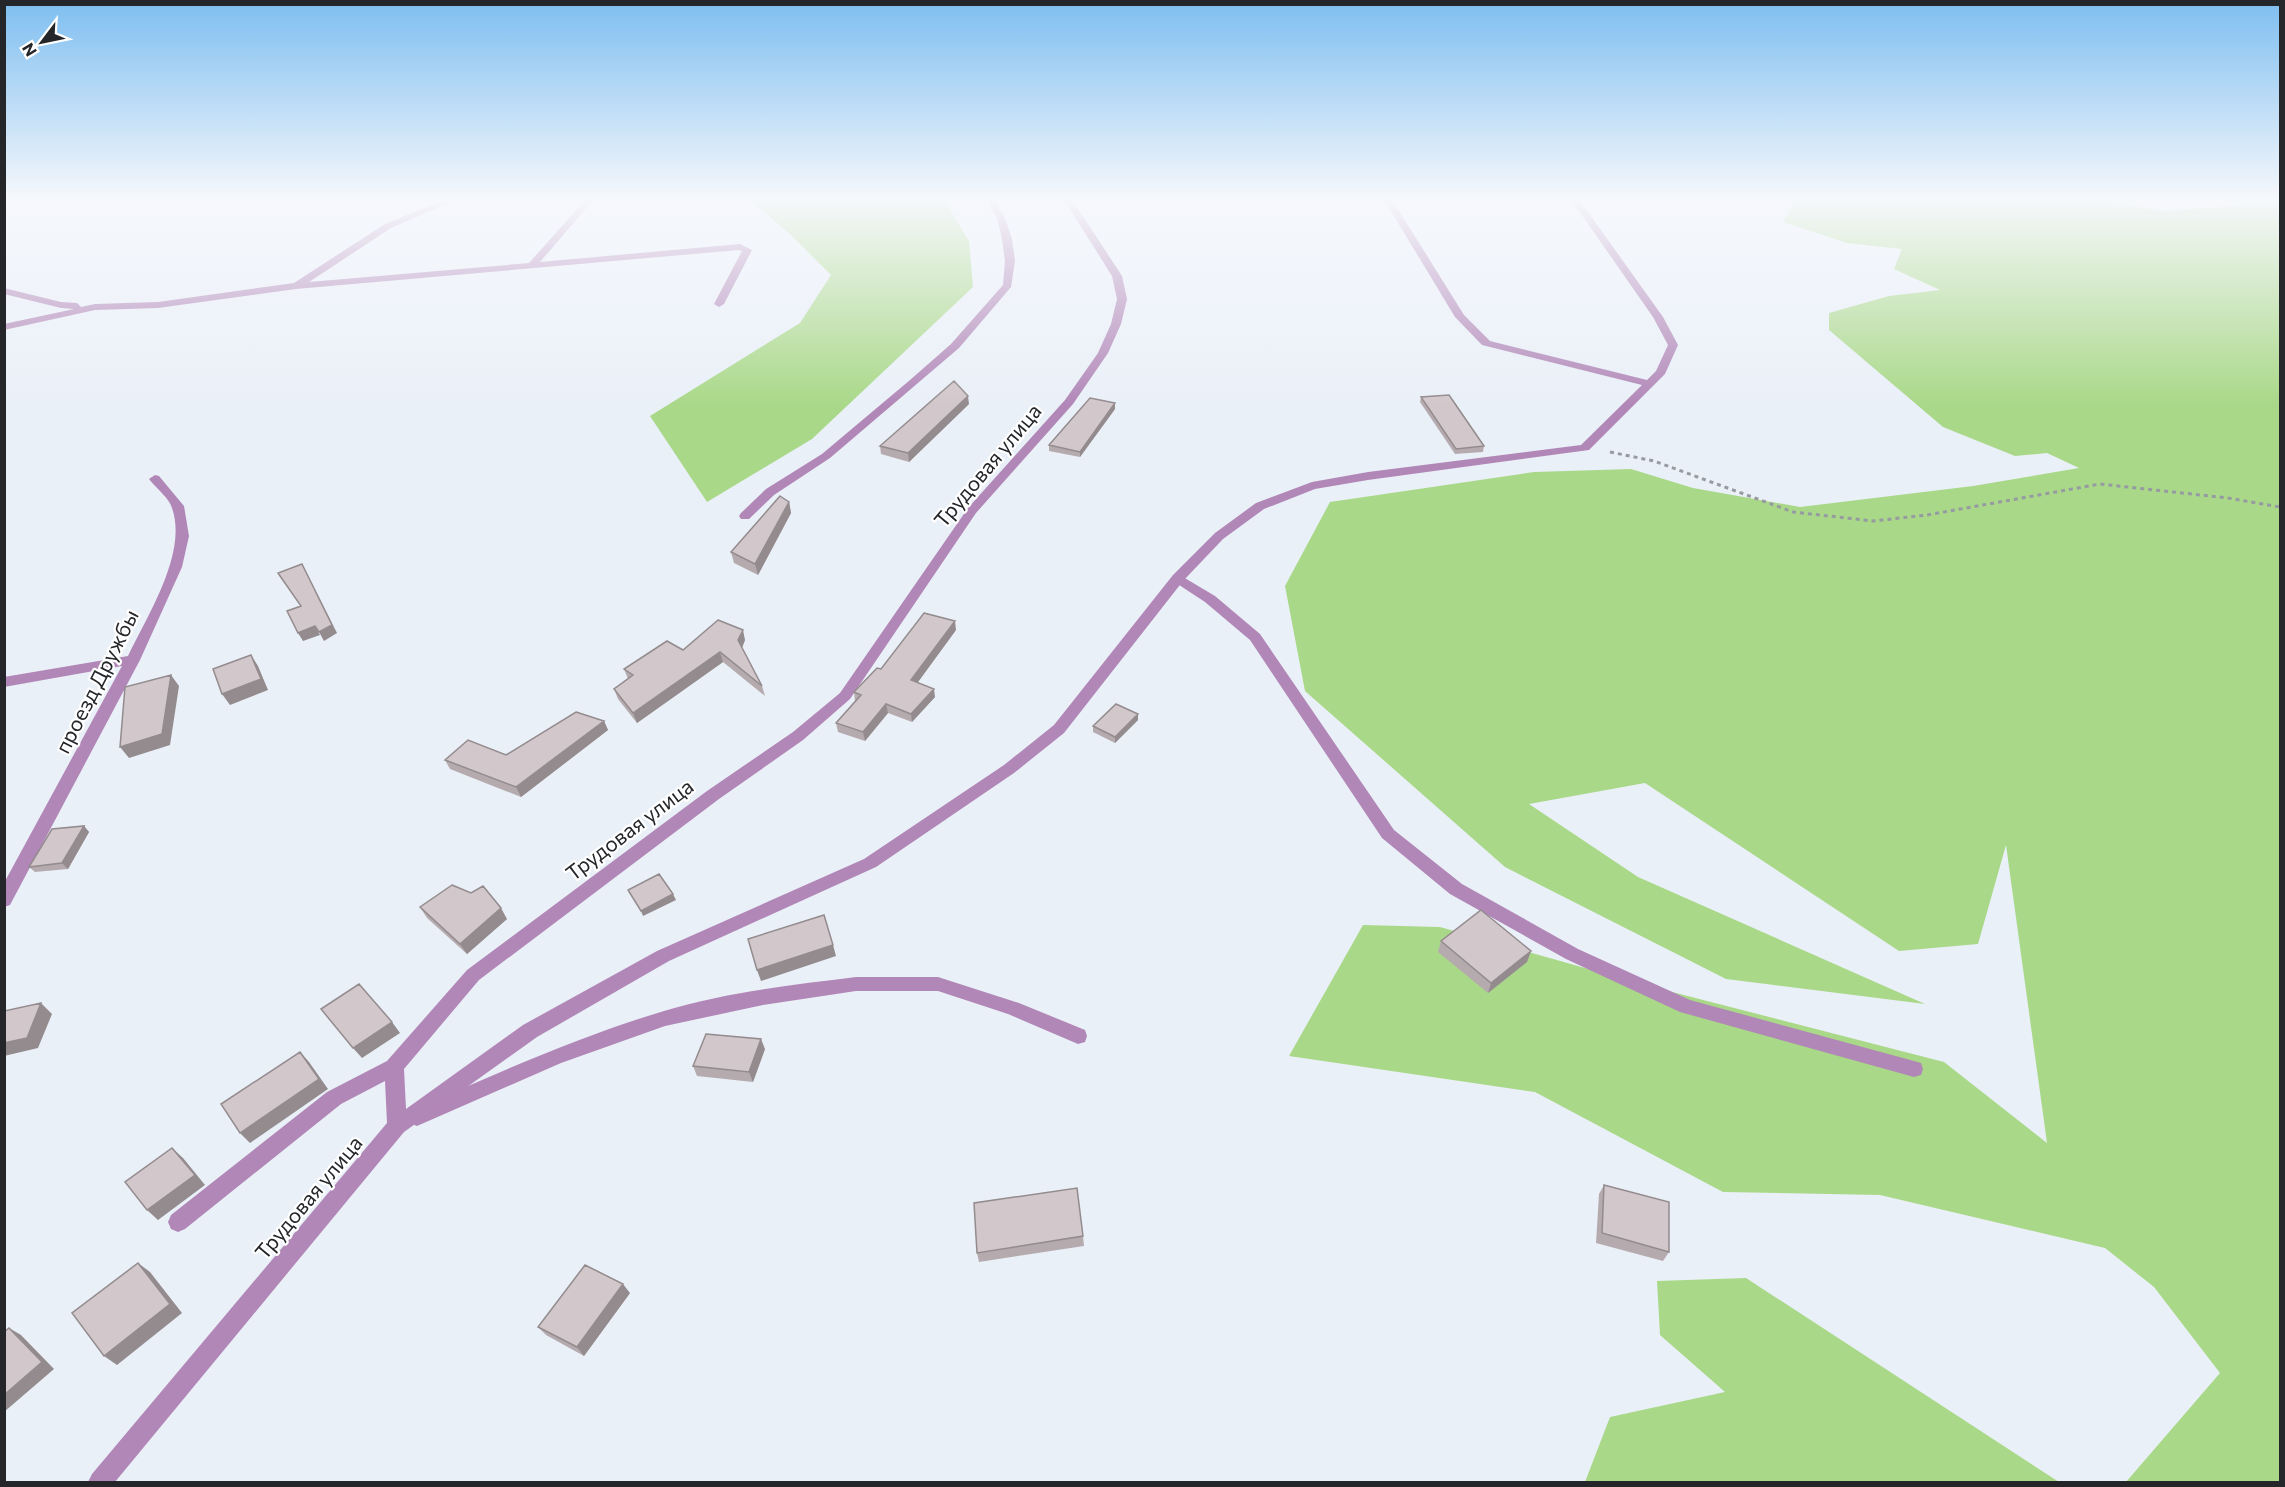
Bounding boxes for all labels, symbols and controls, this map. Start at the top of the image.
north arrow [12,12,72,72]
text: N [18,40,40,60]
street label: Трудовая улица [928,398,1046,532]
street label: проезд Дружбы [49,605,143,757]
street label: Трудовая улица [560,773,698,885]
street label: Трудовая улица [249,1130,367,1264]

